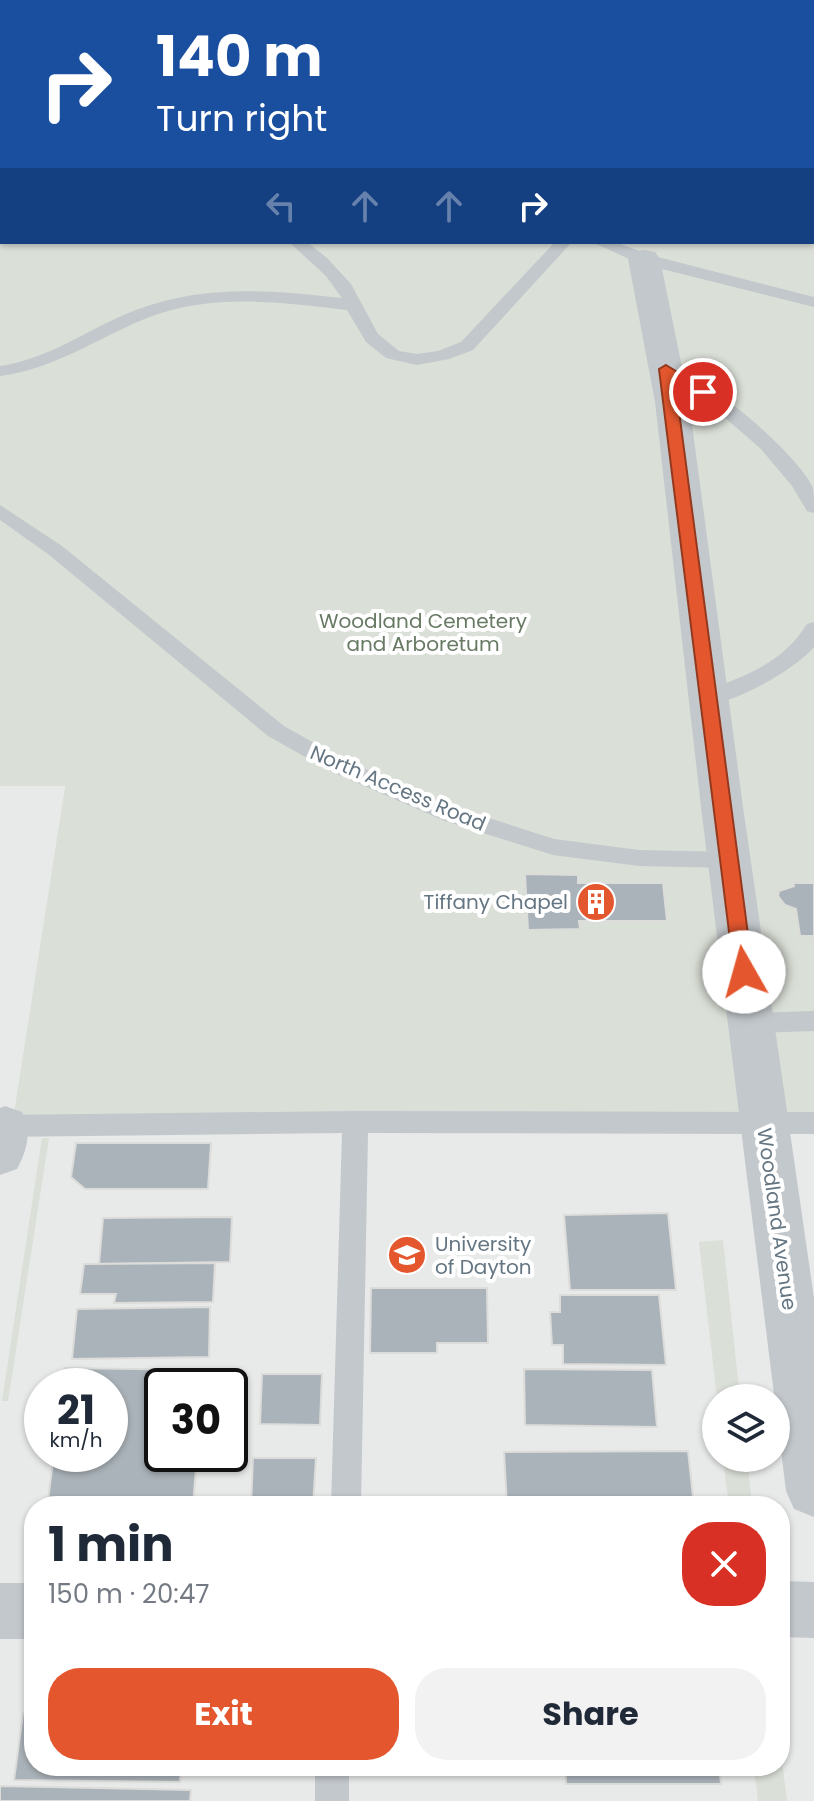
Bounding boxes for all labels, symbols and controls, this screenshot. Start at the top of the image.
text: 140 m [156,17,323,96]
icon: right [24,32,128,136]
text: Turn right [156,93,327,144]
icon: left [259,184,303,228]
icon: ahead [343,184,387,228]
icon: ahead [427,184,471,228]
icon: right [511,184,555,228]
pin [669,358,737,426]
icon: arrive [681,370,725,414]
park label: Woodland Cemetery and Arboretum [319,607,527,658]
street label: North Access Road [306,738,490,838]
building icon: Tiffany Chapel [575,881,617,923]
place label: Tiffany Chapel [424,888,568,916]
position arrow [702,930,786,1014]
street label: Woodland Avenue [750,1126,804,1312]
place label: University of Dayton [435,1230,532,1281]
school or university icon: University of Dayton [386,1234,428,1276]
speed limit sign: 30 [144,1368,248,1472]
text: 21 [57,1382,95,1438]
map controls [702,1384,790,1472]
button: layers [702,1384,790,1472]
text: km/h [49,1426,103,1454]
text: 1 min [48,1511,174,1578]
button: close [682,1522,766,1606]
text: 150 m · 20:47 [48,1576,209,1612]
button: Exit [48,1668,399,1760]
button: Share [415,1668,766,1760]

